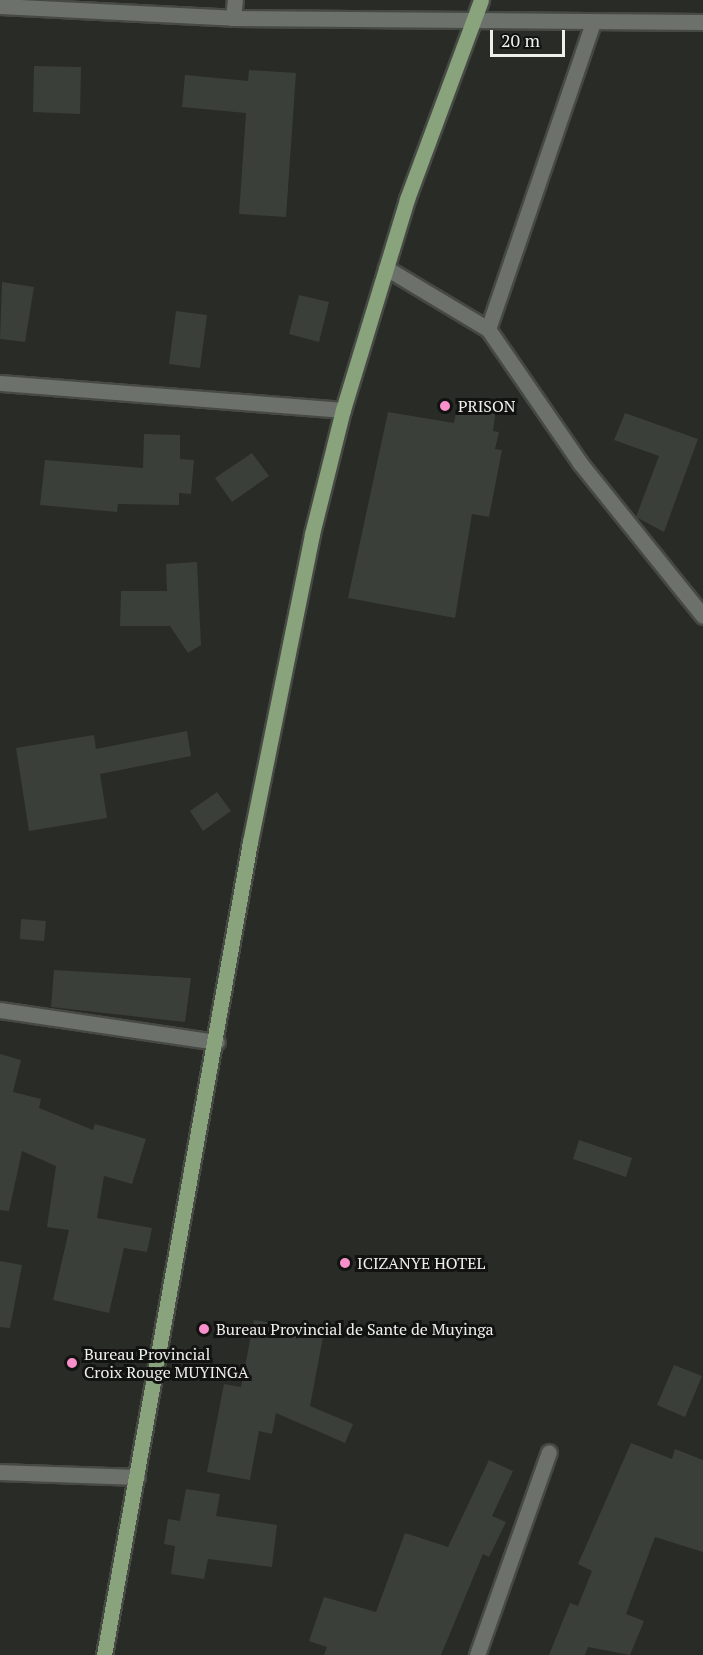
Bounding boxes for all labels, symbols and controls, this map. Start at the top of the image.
scale bar [493,18,568,56]
text: 20 m [501,28,540,52]
place label: PRISON [458,396,515,416]
marker: PRISON [436,397,454,415]
place label: ICIZANYE HOTEL [357,1253,485,1273]
marker: ICIZANYE HOTEL [338,1256,352,1270]
place label: Bureau Provincial de Sante de Muyinga [216,1319,494,1339]
marker: Bureau Provincial de Sante de Muyinga [197,1322,211,1336]
place label: Bureau Provincial Croix Rouge MUYINGA [84,1344,249,1382]
marker: Bureau Provincial Croix Rouge MUYINGA [65,1356,79,1370]

